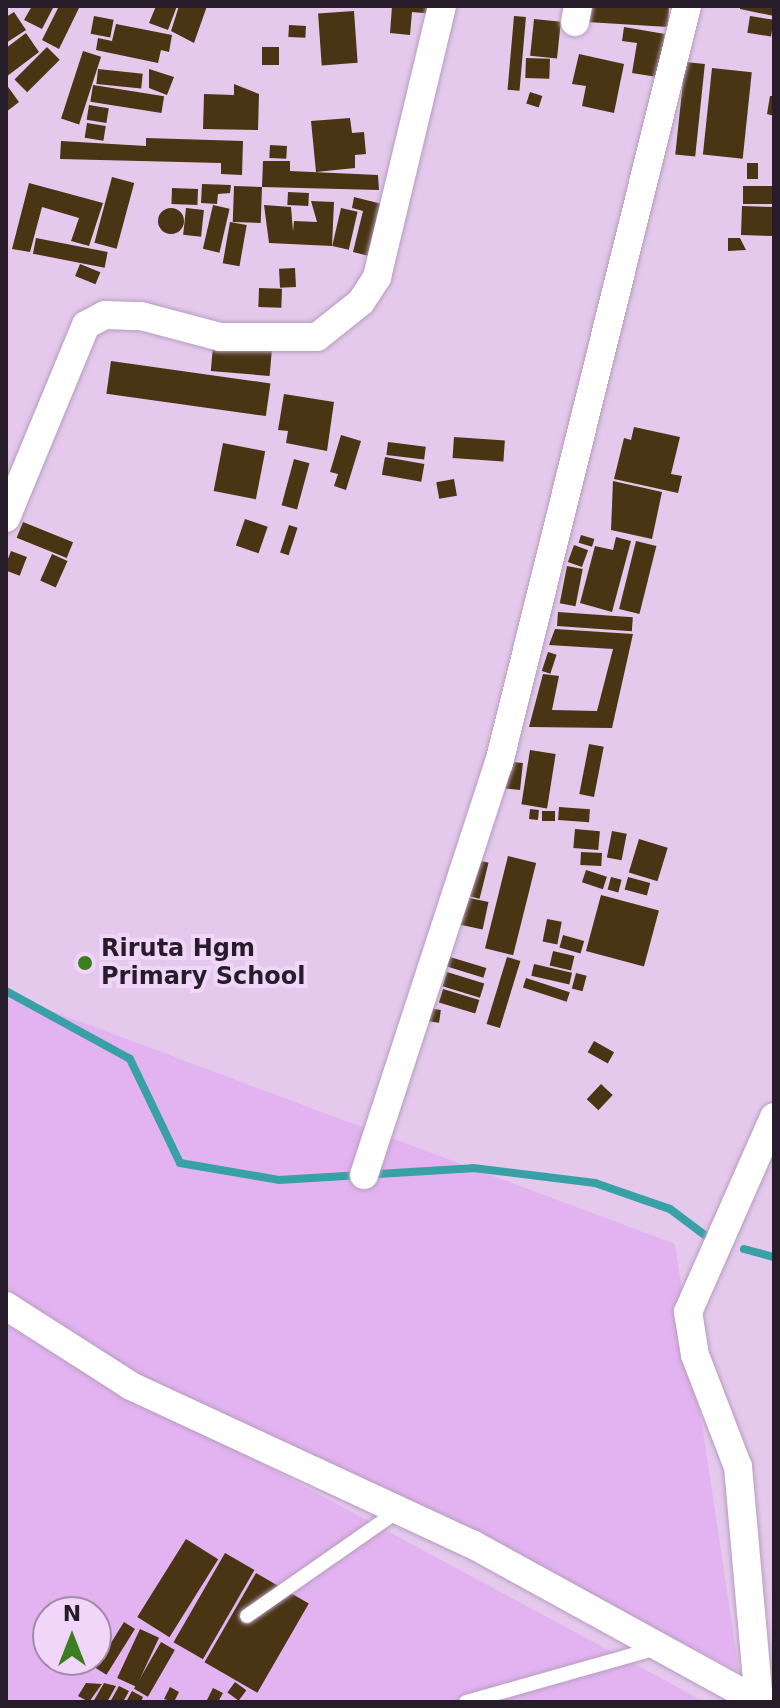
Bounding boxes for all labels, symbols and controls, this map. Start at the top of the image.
place label: Riruta Hgm Primary School [101,935,305,991]
marker: Riruta Hgm Primary School [76,954,94,972]
north arrow [32,1596,112,1676]
text: N [63,1601,81,1626]

